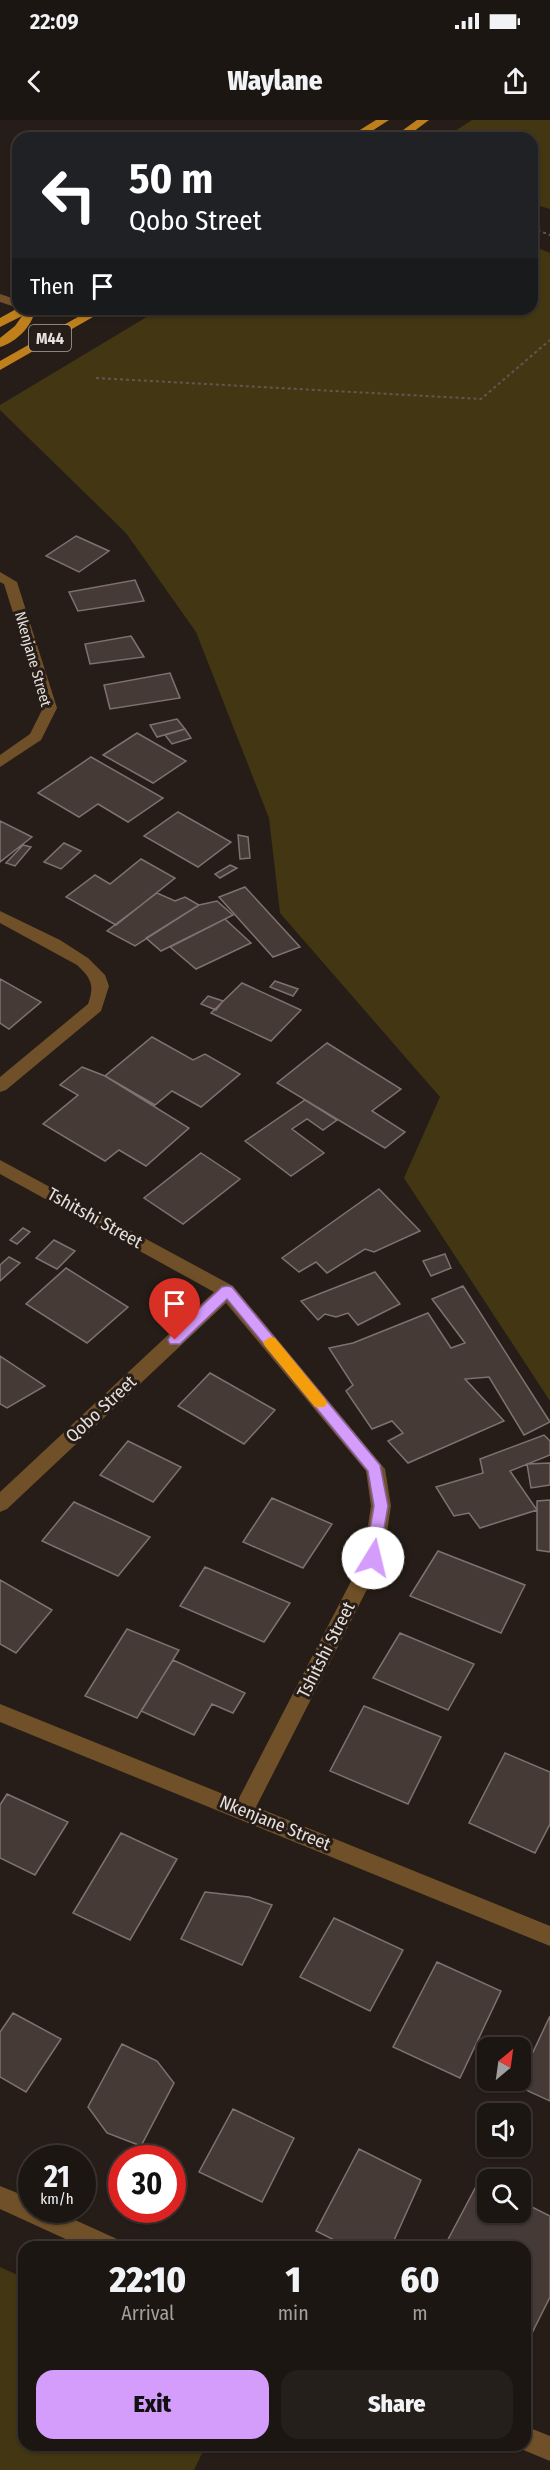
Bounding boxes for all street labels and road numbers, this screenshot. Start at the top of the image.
road number: M44 [29,325,71,351]
street label: Nkenjane Street [11,609,55,709]
street label: Tshitshi Street [44,1183,146,1253]
street label: Qobo Street [61,1371,141,1447]
street label: Tshitshi Street [292,1598,360,1702]
street label: Nkenjane Street [216,1791,334,1855]

